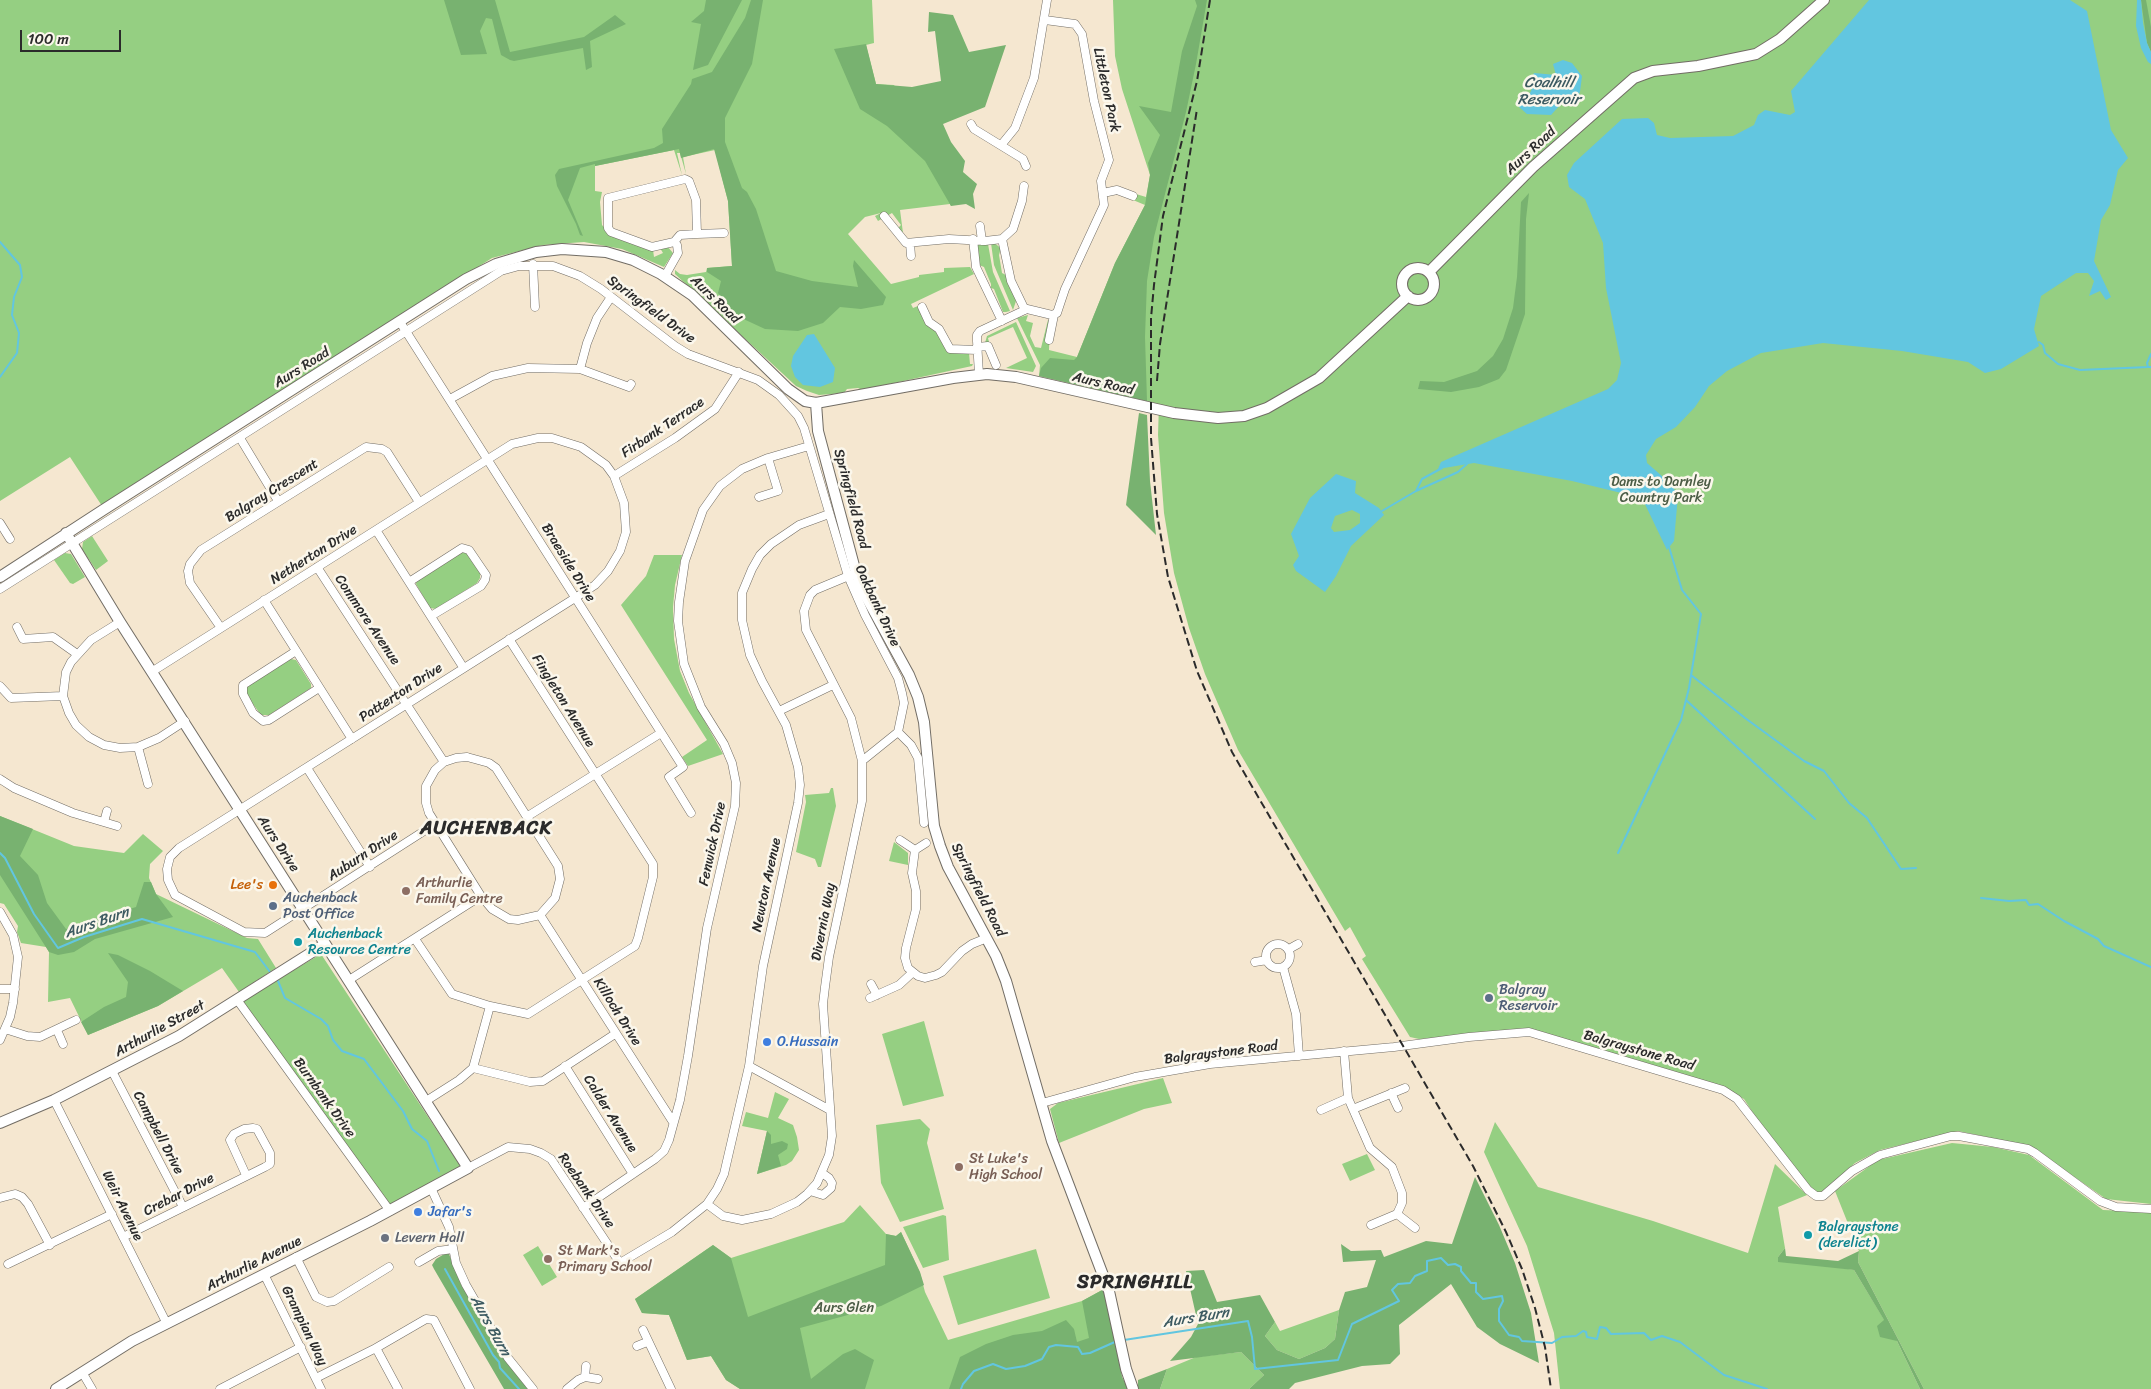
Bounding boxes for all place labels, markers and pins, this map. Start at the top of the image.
place label: Arthurlie Family Centre [416,875,503,908]
place label: Lee's [230,877,263,893]
marker: Lee's [267,879,279,891]
marker: Arthurlie Family Centre [400,885,412,897]
place label: Auchenback Post Office [283,890,358,922]
marker: Auchenback Post Office [267,900,279,912]
place label: Auchenback Resource Centre [308,926,411,959]
marker: Auchenback Resource Centre [292,936,304,948]
place label: Balgray Reservoir [1499,982,1557,1014]
marker: Balgray Reservoir [1483,992,1495,1004]
place label: O.Hussain [777,1034,838,1050]
marker: O.Hussain [761,1036,773,1048]
place label: St Luke's High School [969,1151,1042,1184]
marker: St Luke's High School [953,1161,965,1173]
place label: Jafar's [428,1204,472,1220]
marker: Jafar's [412,1206,424,1218]
place label: Balgraystone (derelict) [1818,1219,1899,1252]
marker: Balgraystone (derelict) [1802,1229,1814,1241]
place label: Levern Hall [395,1230,464,1246]
marker: Levern Hall [379,1232,391,1244]
place label: St Mark's Primary School [558,1243,652,1276]
marker: St Mark's Primary School [542,1253,554,1265]

